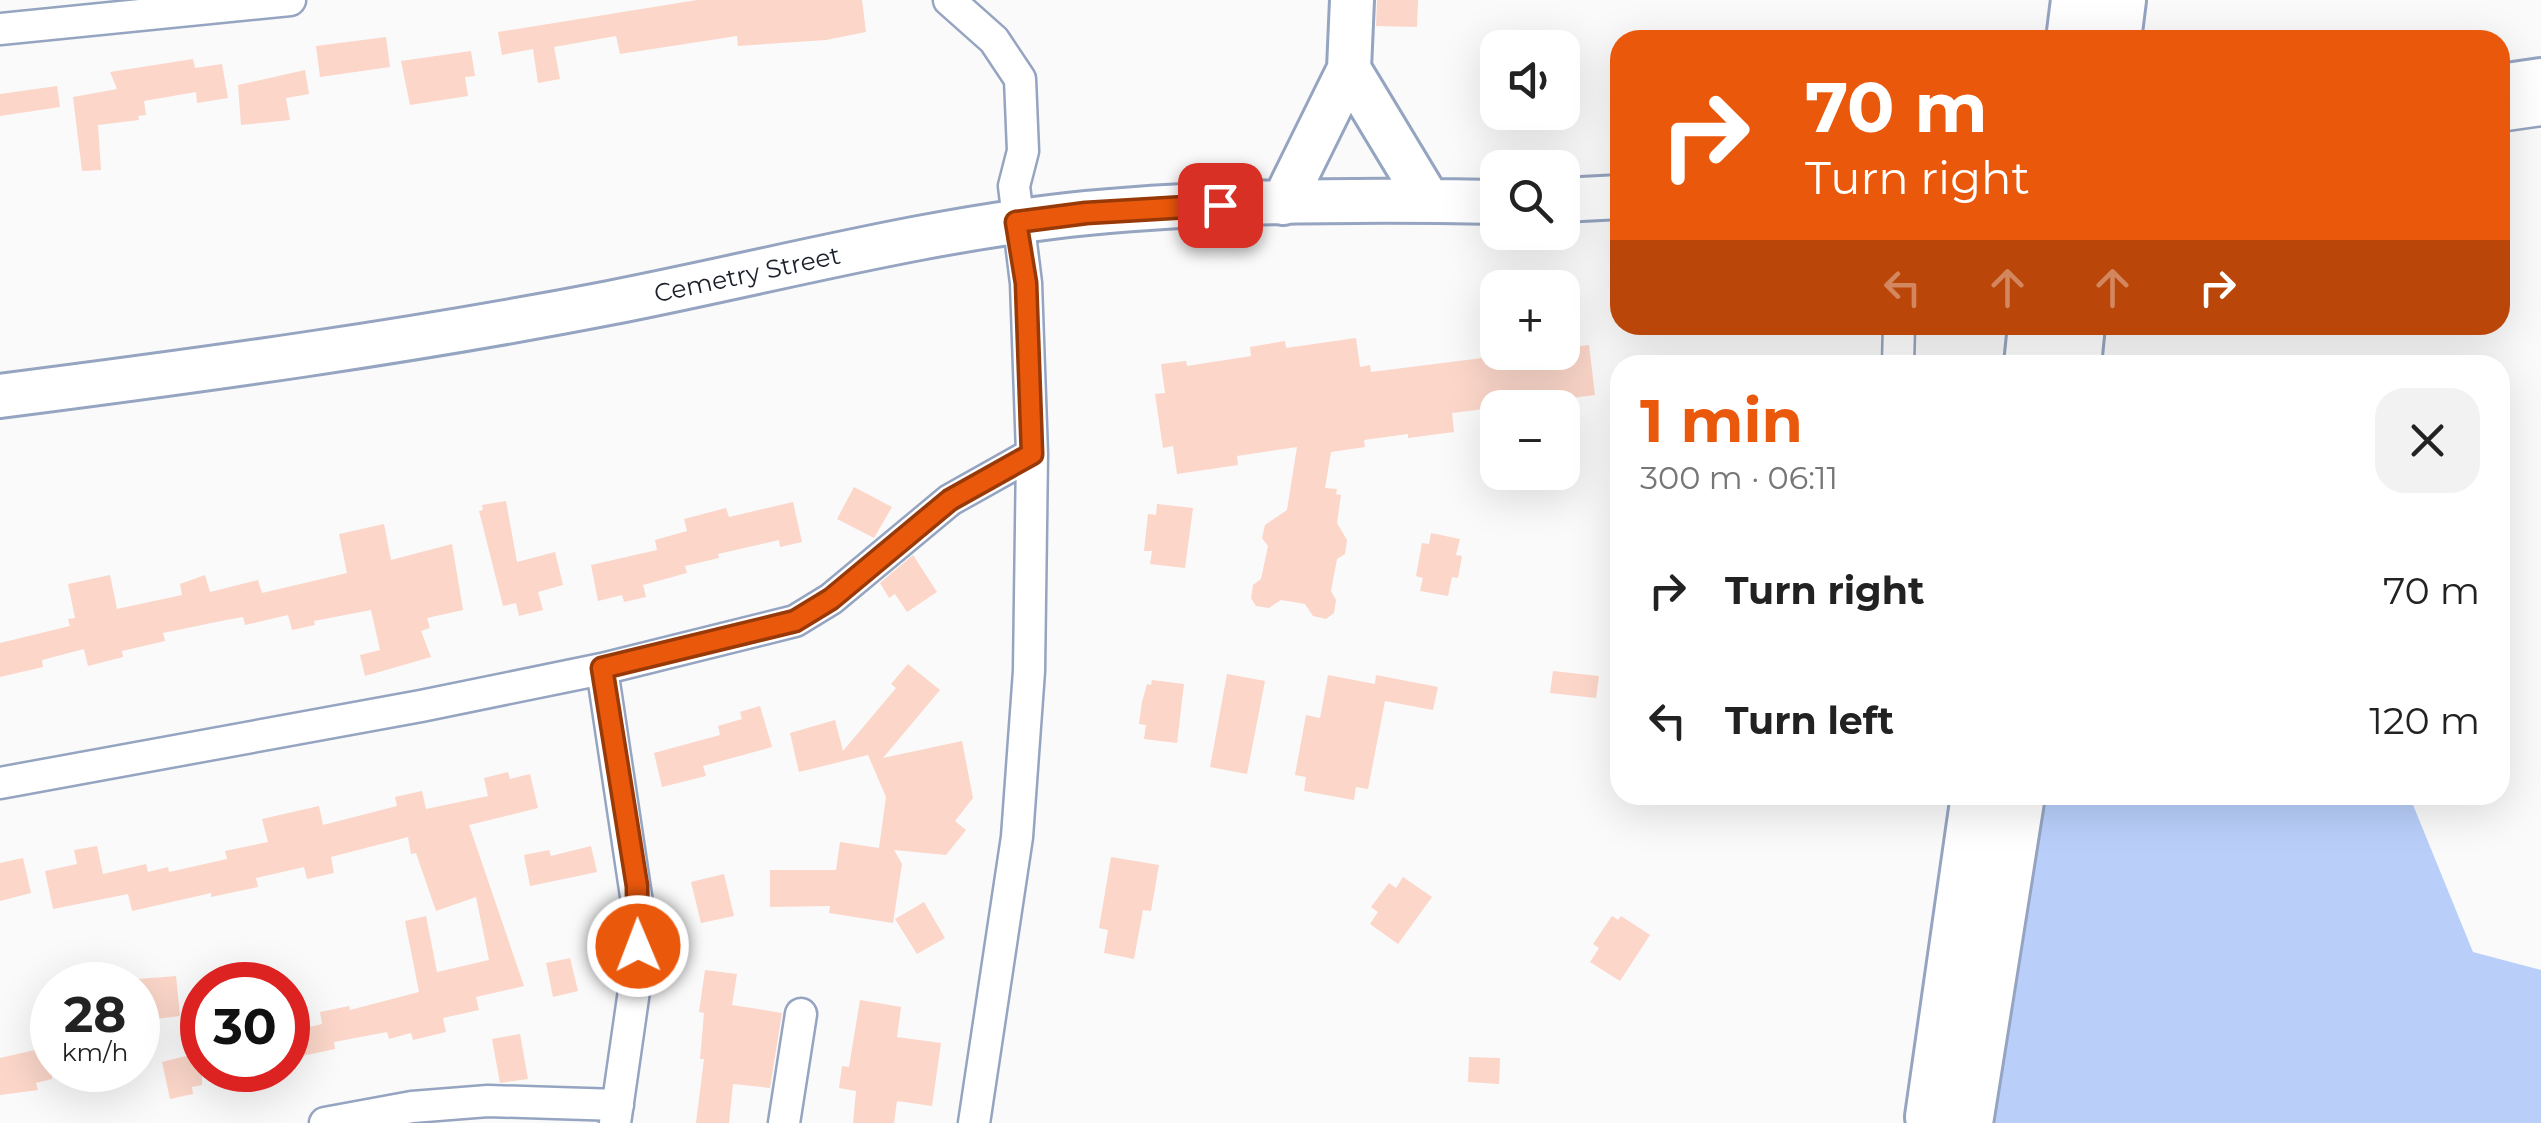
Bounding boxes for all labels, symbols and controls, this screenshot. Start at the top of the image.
map controls [1480,30,1580,490]
button: sound [1480,30,1580,130]
text: 70 m [1805,64,1988,150]
icon: right [1640,70,1770,200]
button: search [1480,150,1580,250]
text: Turn right [1805,150,2030,205]
pin [1178,163,1263,248]
icon: arrive [1193,178,1248,233]
street label: Cemetry Street [651,240,843,308]
icon: left [1875,260,1930,315]
icon: ahead [1980,260,2035,315]
icon: ahead [2085,260,2140,315]
icon: right [2190,260,2245,315]
button: + [1480,270,1580,370]
text: 1 min [1640,384,1803,457]
button: close [2375,388,2480,493]
button: − [1480,390,1580,490]
text: 300 m · 06:11 [1640,458,1838,497]
icon: right [1640,563,1695,618]
text: Turn right [1725,567,1924,614]
text: 70 m [2383,567,2480,614]
icon: left [1640,693,1695,748]
text: Turn left [1725,697,1894,744]
text: 120 m [2369,697,2480,744]
position arrow [586,894,690,998]
speed limit sign: 30 [180,962,310,1092]
text: 28 [64,984,126,1045]
text: km/h [62,1037,128,1067]

